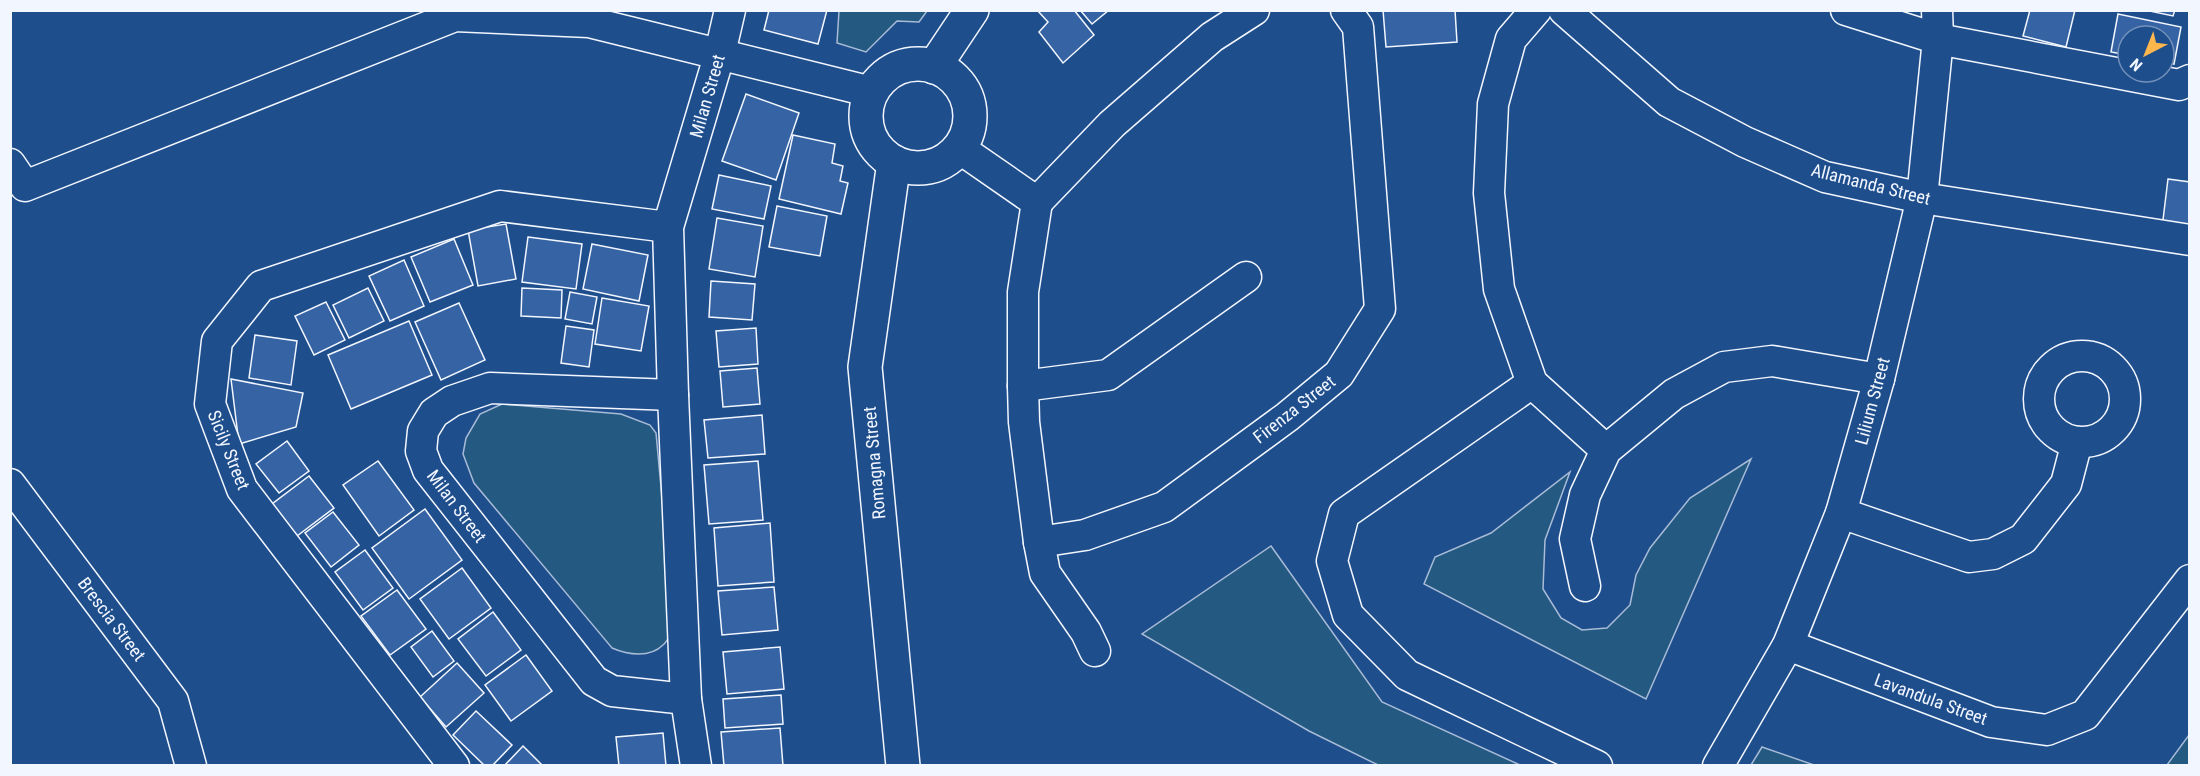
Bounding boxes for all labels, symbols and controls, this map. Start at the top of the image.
north arrow [2116,24,2176,84]
street label: Milan Street [685,52,729,140]
text: N [2126,54,2146,75]
street label: Allamanda Street [1809,159,1933,209]
street label: Lilium Street [1850,355,1894,447]
street label: Firenza Street [1249,371,1339,447]
street label: Romagna Street [859,406,889,520]
street label: Sicily Street [204,407,254,493]
street label: Milan Street [423,466,491,546]
street label: Brescia Street [74,573,150,665]
street label: Lavandula Street [1872,669,1990,729]

